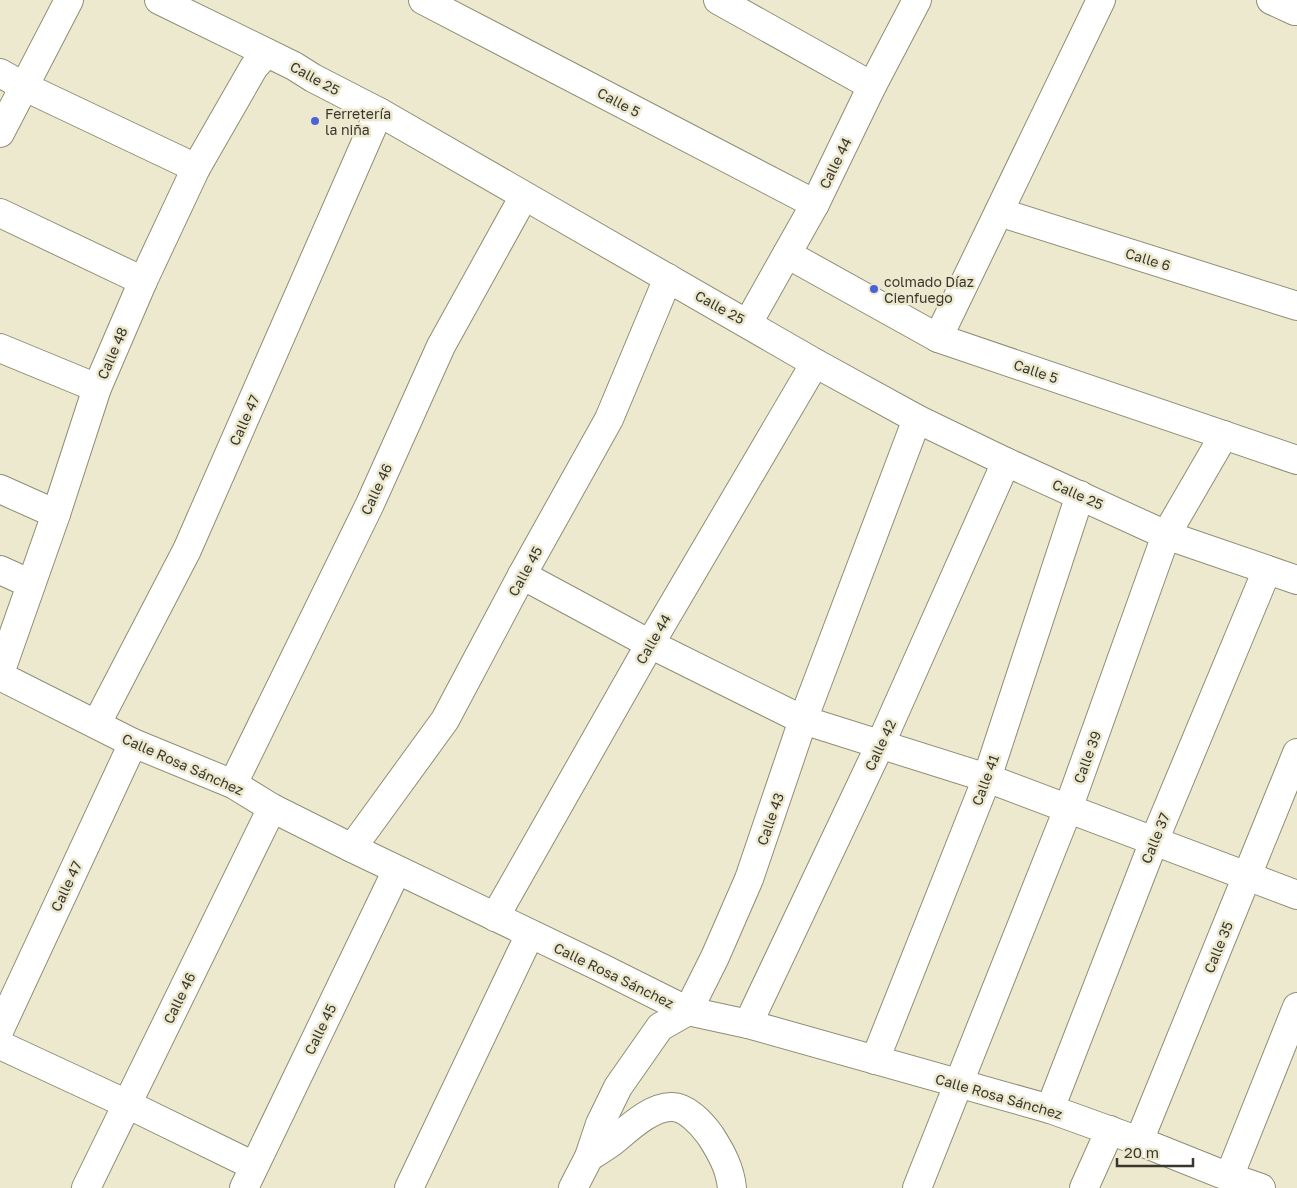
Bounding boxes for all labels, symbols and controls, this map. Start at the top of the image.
street label: Calle 25 [287,57,343,99]
street label: Calle 5 [595,84,643,120]
place label: Ferretería la niña [325,105,391,138]
marker: Ferretería la niña [309,115,321,127]
street label: Calle 44 [815,135,855,191]
street label: Calle 6 [1123,244,1173,274]
place label: colmado Díaz Cienfuego [884,273,974,306]
marker: colmado Díaz Cienfuego [868,283,880,295]
street label: Calle 25 [692,286,748,328]
street label: Calle 48 [93,324,131,382]
street label: Calle 5 [1011,355,1061,387]
street label: Calle 47 [225,392,263,448]
street label: Calle 46 [357,461,395,517]
street label: Calle 25 [1050,475,1106,513]
street label: Calle 45 [504,543,546,599]
street label: Calle 44 [632,611,674,667]
street label: Calle 42 [861,717,899,773]
street label: Calle 39 [1070,728,1104,786]
street label: Calle Rosa Sánchez [119,729,247,799]
street label: Calle 41 [968,752,1002,808]
street label: Calle 43 [753,790,787,848]
street label: Calle 37 [1137,810,1173,866]
street label: Calle 47 [47,858,85,914]
street label: Calle 35 [1200,919,1236,975]
street label: Calle Rosa Sánchez [551,939,677,1011]
street label: Calle 46 [159,970,199,1026]
street label: Calle 45 [300,1001,340,1057]
street label: Calle Rosa Sánchez [933,1070,1065,1122]
scale bar [1117,1136,1193,1168]
text: 20 m [1124,1143,1159,1161]

